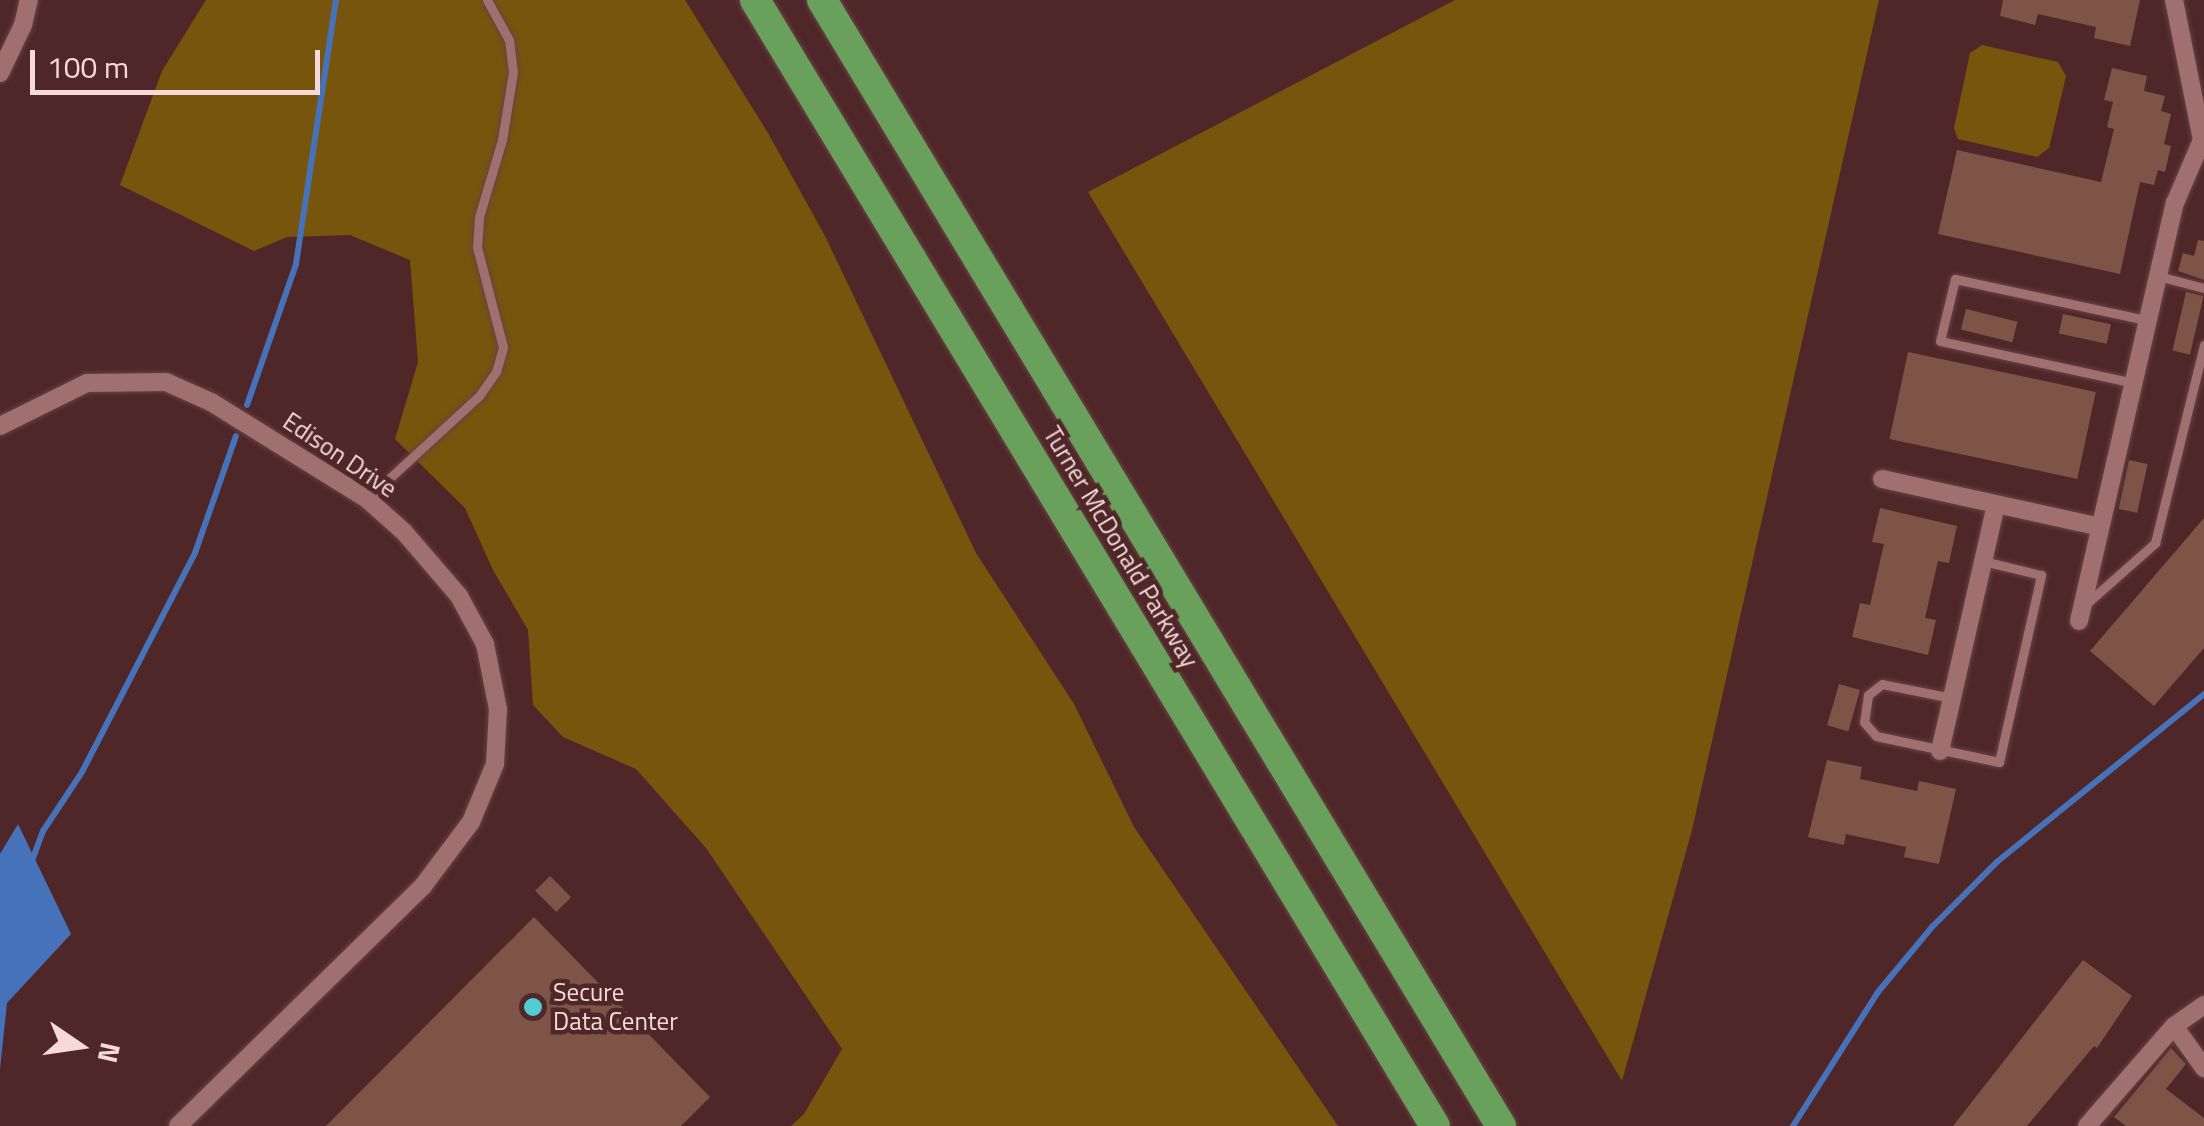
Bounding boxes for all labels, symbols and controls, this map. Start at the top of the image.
scale bar [35,30,325,92]
text: 100 m [47,44,129,90]
street label: Edison Drive [277,406,403,504]
street label: Turner McDonald Parkway [1037,421,1205,673]
place label: Secure Data Center [553,978,678,1037]
north arrow [30,996,130,1096]
marker: Secure Data Center [522,996,544,1018]
text: N [87,1039,133,1067]

